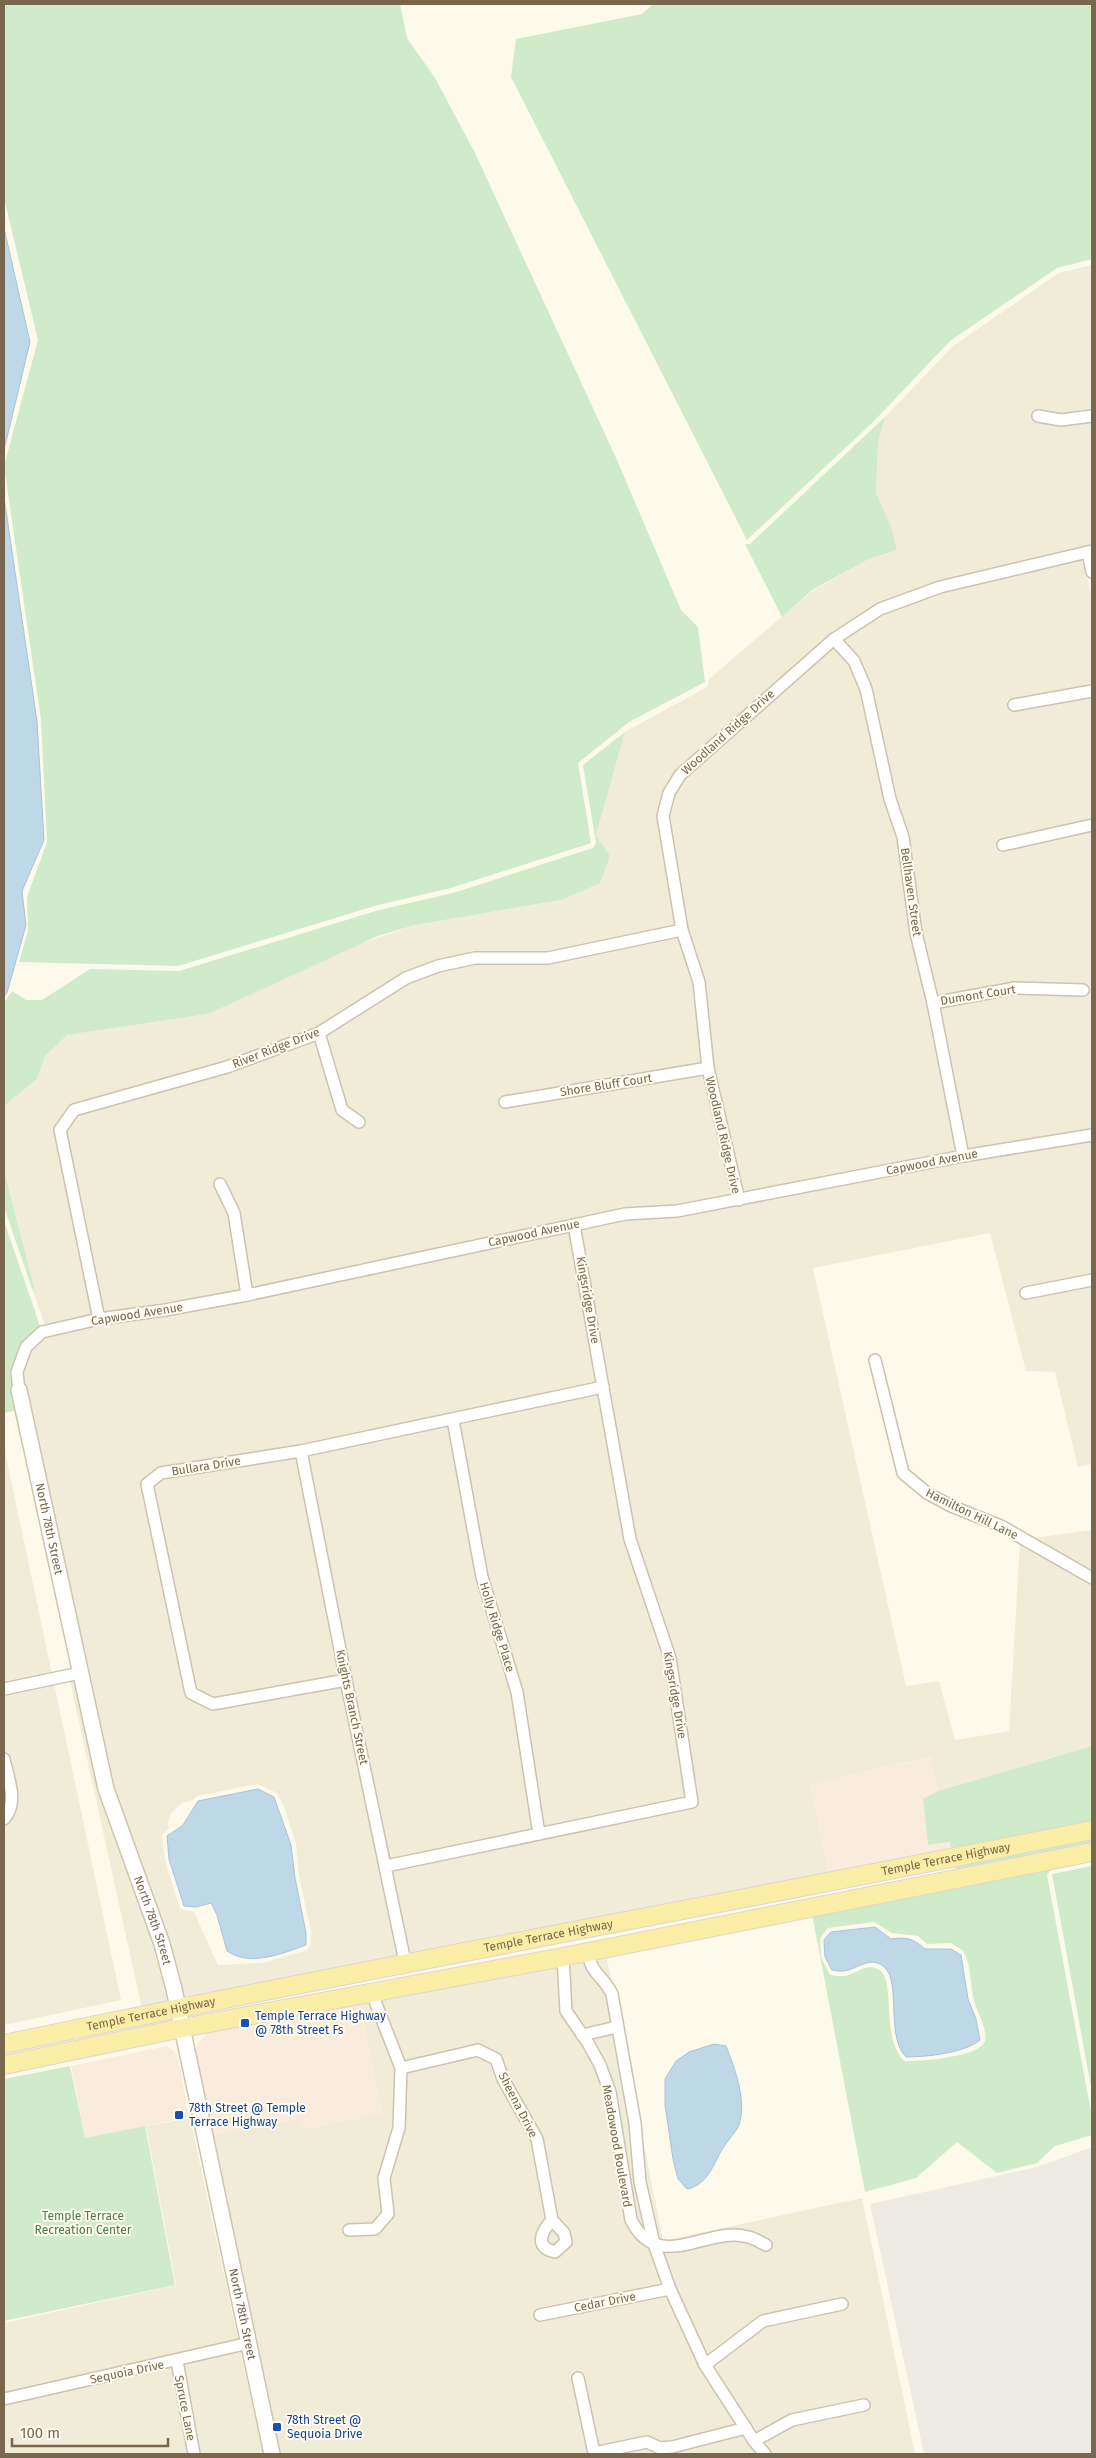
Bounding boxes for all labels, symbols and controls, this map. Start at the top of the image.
street label: Woodland Ridge Drive [679,687,777,777]
street label: Bellhaven Street [898,847,924,938]
street label: Dumont Court [939,982,1017,1008]
street label: River Ridge Drive [230,1025,322,1071]
street label: Shore Bluff Court [559,1071,654,1099]
street label: Woodland Ridge Drive [703,1075,743,1195]
street label: Capwood Avenue [885,1146,979,1178]
street label: Capwood Avenue [487,1216,581,1250]
street label: Kingsridge Drive [573,1255,603,1345]
street label: Capwood Avenue [90,1300,184,1328]
street label: Bullara Drive [170,1454,242,1478]
street label: North 78th Street [32,1482,66,1576]
street label: Hamilton Hill Lane [924,1486,1020,1542]
street label: Holly Ridge Place [477,1580,517,1674]
street label: Knights Branch Street [333,1648,371,1767]
street label: Kingsridge Drive [660,1650,690,1740]
street label: Temple Terrace Highway [880,1839,1012,1878]
street label: North 78th Street [131,1874,174,1967]
street label: Temple Terrace Highway [483,1917,614,1955]
street label: Temple Terrace Highway [85,1994,217,2034]
place label: Temple Terrace Highway @ 78th Street Fs [255,2009,386,2037]
marker: Temple Terrace Highway @ 78th Street Fs [239,2017,251,2029]
street label: Sheena Drive [496,2070,540,2140]
street label: Meadowood Boulevard [599,2084,635,2208]
place label: 78th Street @ Temple Terrace Highway [189,2101,306,2129]
marker: 78th Street @ Temple Terrace Highway [173,2109,185,2121]
park label: Temple Terrace Recreation Center [35,2209,132,2237]
street label: North 78th Street [226,2267,259,2362]
street label: Cedar Drive [573,2289,637,2315]
street label: Sequoia Drive [89,2357,165,2387]
street label: Spruce Lane [172,2374,198,2442]
place label: 78th Street @ Sequoia Drive [287,2413,362,2441]
scale bar [12,2416,169,2448]
marker: 78th Street @ Sequoia Drive [271,2421,283,2433]
text: 100 m [20,2424,60,2442]

